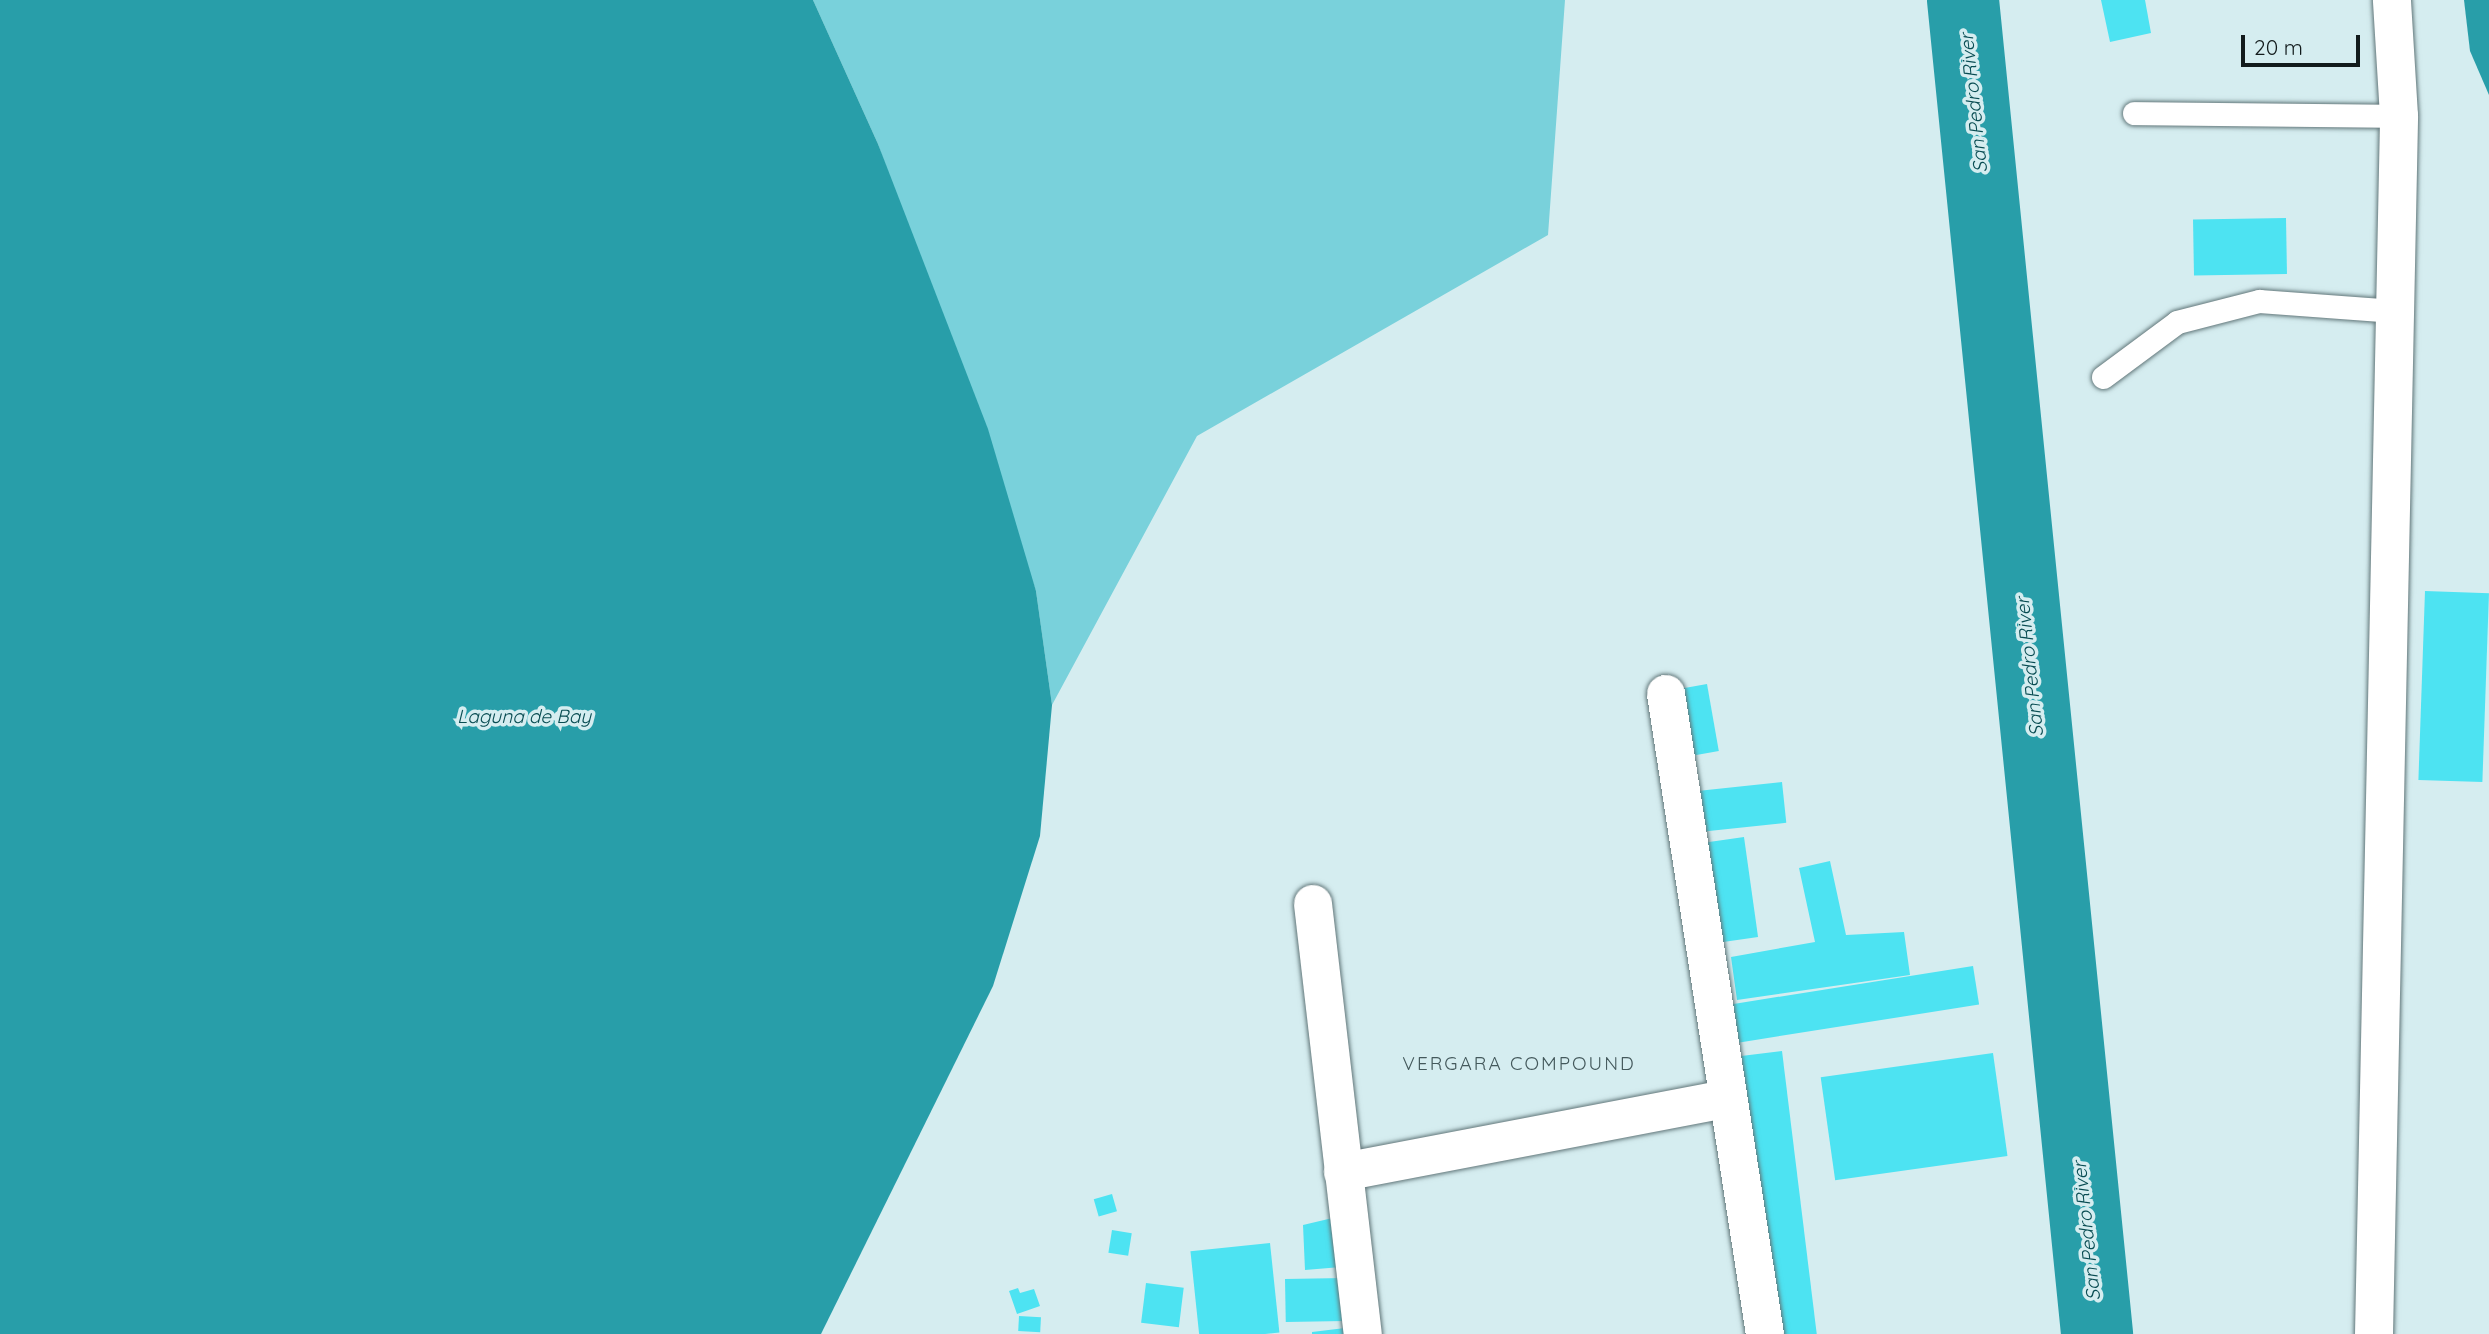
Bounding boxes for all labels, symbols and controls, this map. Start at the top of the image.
scale bar [2244,21,2363,65]
water label: San Pedro River [1955,32,1993,174]
text: 20 m [2254,34,2303,60]
water label: San Pedro River [2011,596,2049,738]
water label: Laguna de Bay [457,706,591,728]
district label: VERGARA COMPOUND [1404,1053,1634,1075]
water label: San Pedro River [2068,1160,2106,1302]

